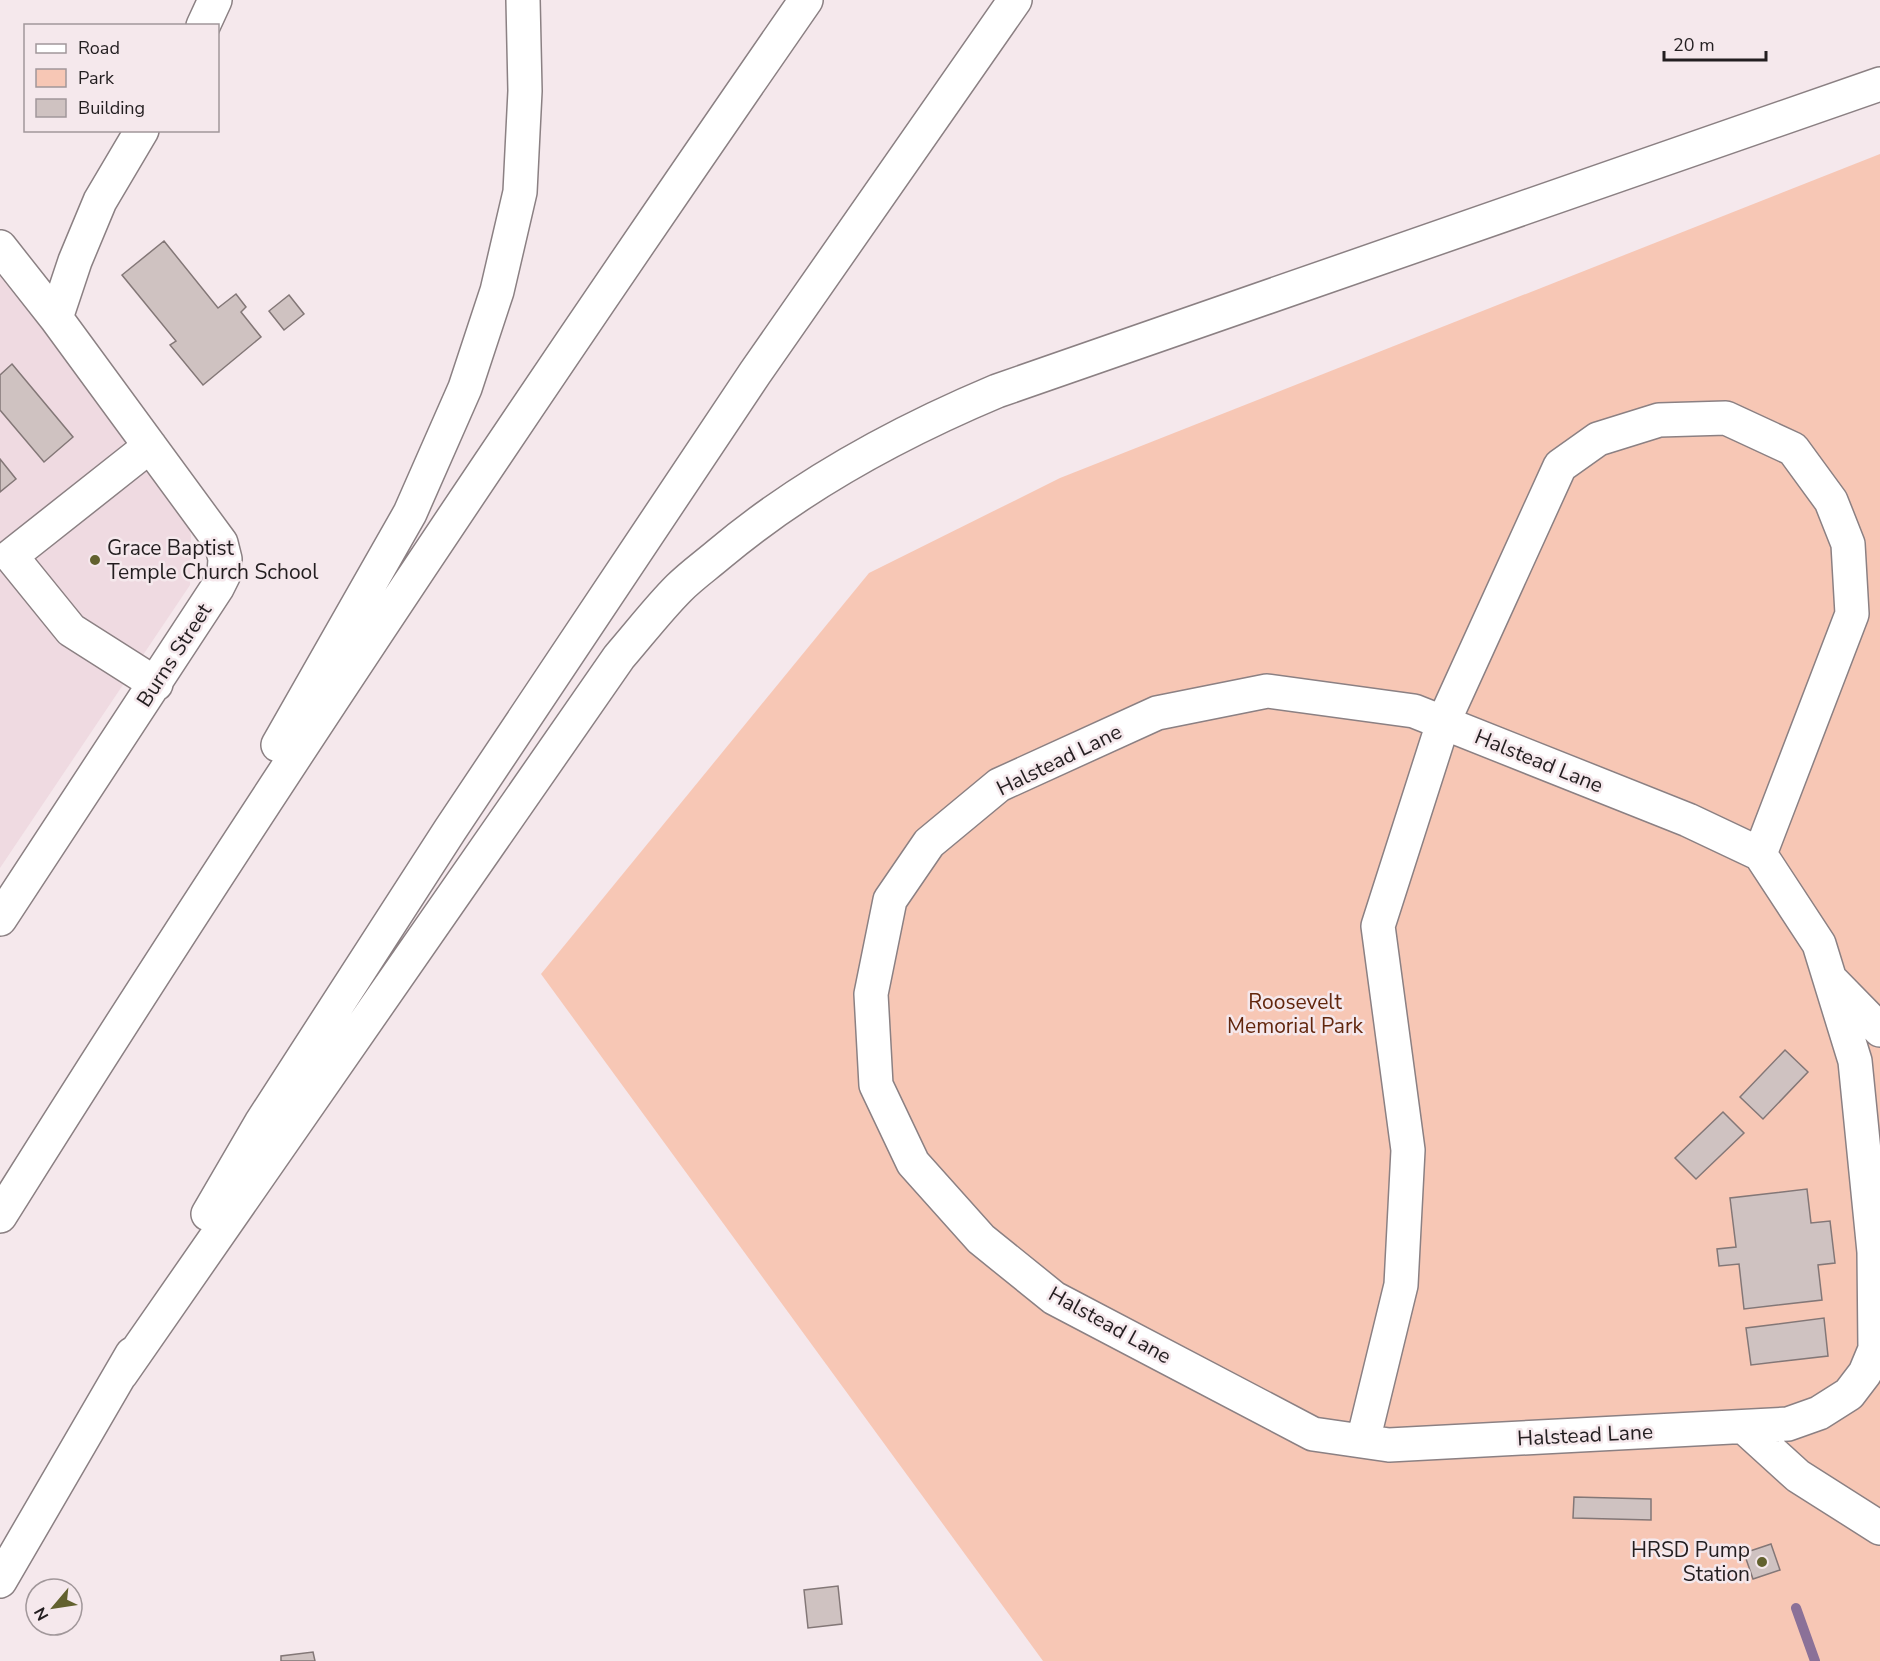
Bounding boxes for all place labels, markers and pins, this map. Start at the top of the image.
place label: Grace Baptist Temple Church School [107,534,319,586]
marker: Grace Baptist Temple Church School [88,553,102,567]
place label: HRSD Pump Station [1631,1536,1750,1588]
marker: HRSD Pump Station [1755,1555,1769,1569]

